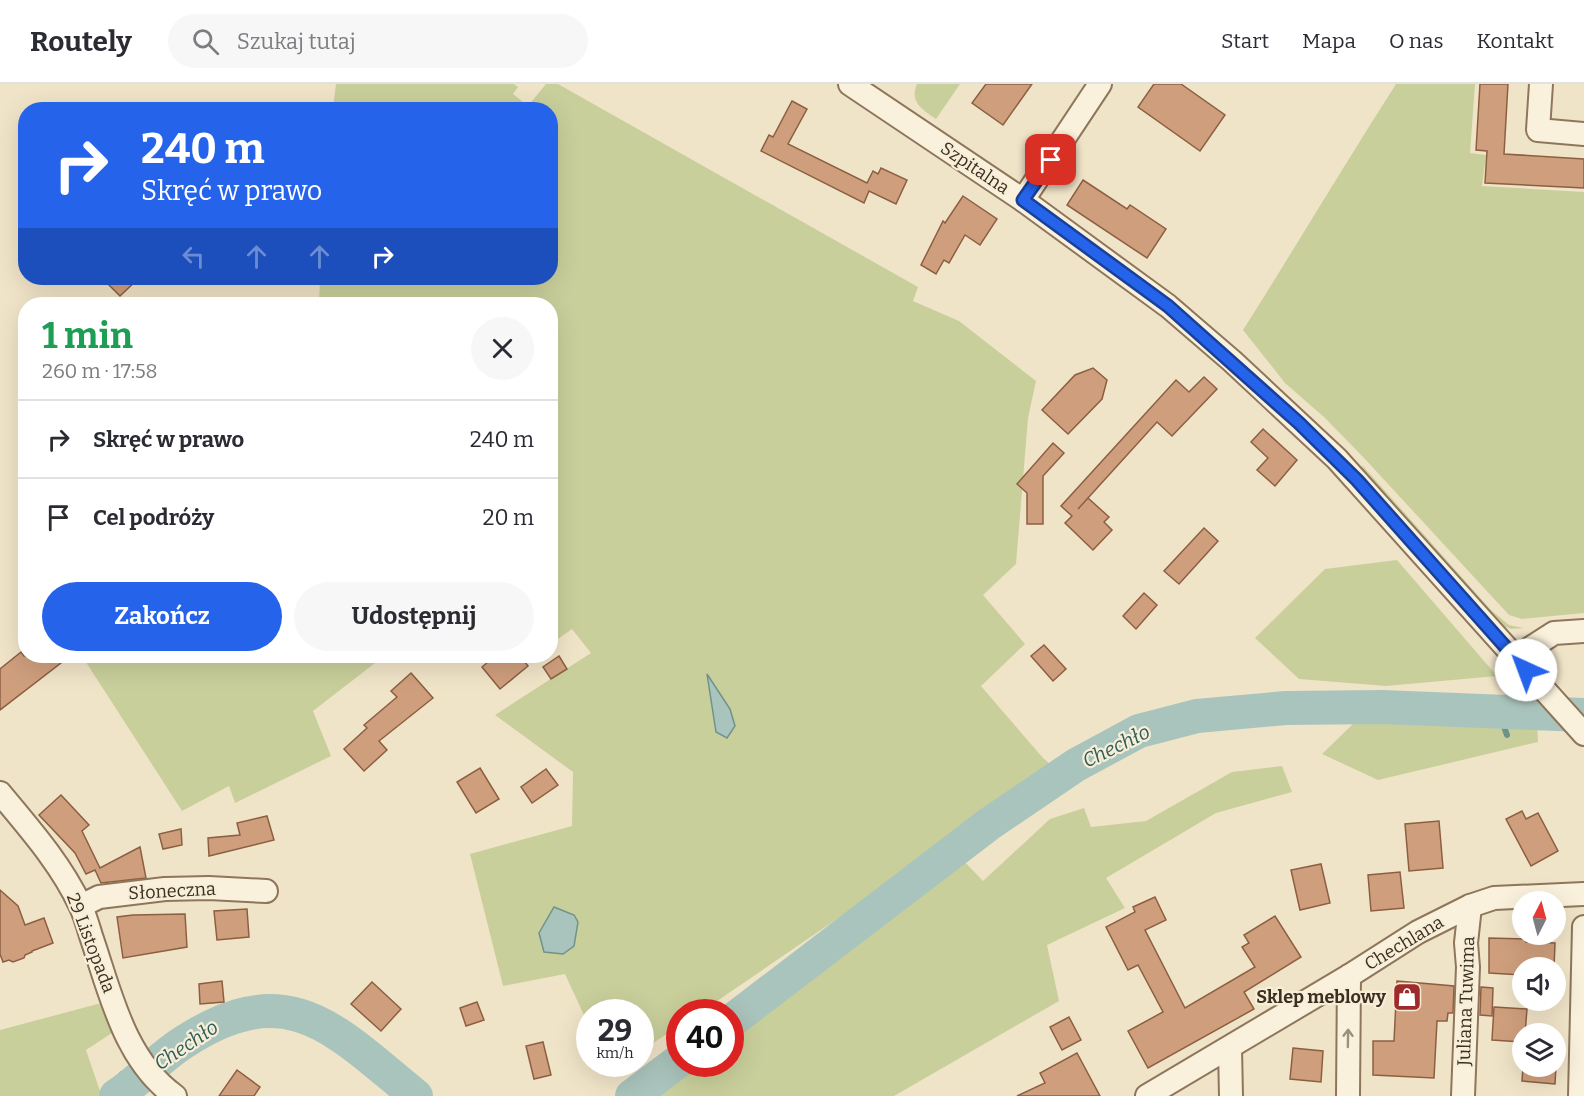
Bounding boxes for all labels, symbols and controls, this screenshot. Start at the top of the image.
search box [168,14,588,68]
text: Routely [30,25,132,58]
icon: search [189,25,222,58]
text: Szukaj tutaj [237,28,356,55]
text: Start [1221,28,1269,54]
text: Mapa [1302,28,1356,54]
text: O nas [1389,28,1444,54]
text: Kontakt [1477,28,1554,54]
text: 240 m [141,124,265,174]
icon: right [42,126,120,204]
pin [1025,134,1076,185]
street label: Szpitalna [936,137,1014,199]
icon: arrive [1034,143,1067,176]
text: Skręć w prawo [141,175,322,207]
icon: left [177,240,210,273]
icon: ahead [240,240,273,273]
icon: ahead [303,240,336,273]
icon: right [366,240,399,273]
text: 1 min [42,314,133,358]
button: close [471,317,534,380]
text: 260 m · 17:58 [42,359,158,383]
icon: right [42,423,75,456]
text: Skręć w prawo [93,426,244,453]
text: 240 m [470,426,534,453]
icon: arrive [42,501,75,534]
text: Cel podróży [93,504,214,531]
text: 20 m [483,504,534,531]
button: Zakończ [42,582,282,651]
button: Udostępnij [294,582,534,651]
position arrow [1494,638,1558,702]
water label: Chechło [1078,719,1154,773]
street label: Słoneczna [128,878,216,904]
street label: 29 Listopada [62,890,120,996]
north arrow [1512,891,1566,945]
map controls [1512,891,1566,1077]
street label: Chechlana [1361,911,1448,975]
street label: Juliana Tuwima [1453,936,1479,1067]
button: sound [1512,957,1566,1011]
shop icon: Sklep meblowy [1391,981,1423,1013]
place label: Sklep meblowy [1256,986,1387,1008]
speed limit sign: 40 [666,999,744,1077]
text: 29 [598,1013,632,1049]
water label: Chechło [149,1015,223,1075]
button: layers [1512,1023,1566,1077]
one-way arrow [1343,1028,1354,1048]
text: km/h [596,1044,634,1062]

